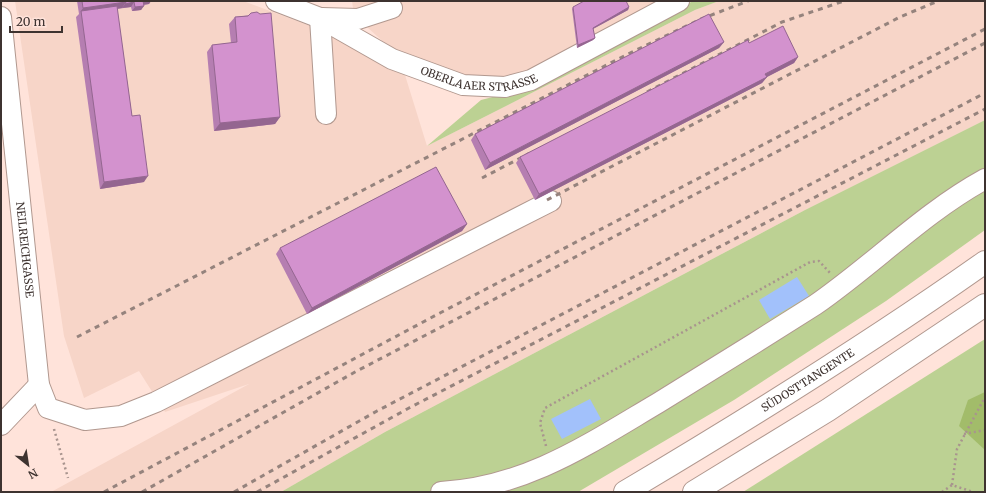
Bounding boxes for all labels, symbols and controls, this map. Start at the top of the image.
scale bar [10,8,62,34]
text: 20 m [16,14,45,29]
street label: OBERLAAER STRASSE [419,63,540,94]
street label: NEILREICHGASSE [13,201,37,298]
street label: SÜDOSTTANGENTE [758,345,857,415]
north arrow [8,445,48,485]
text: N [25,465,40,482]

